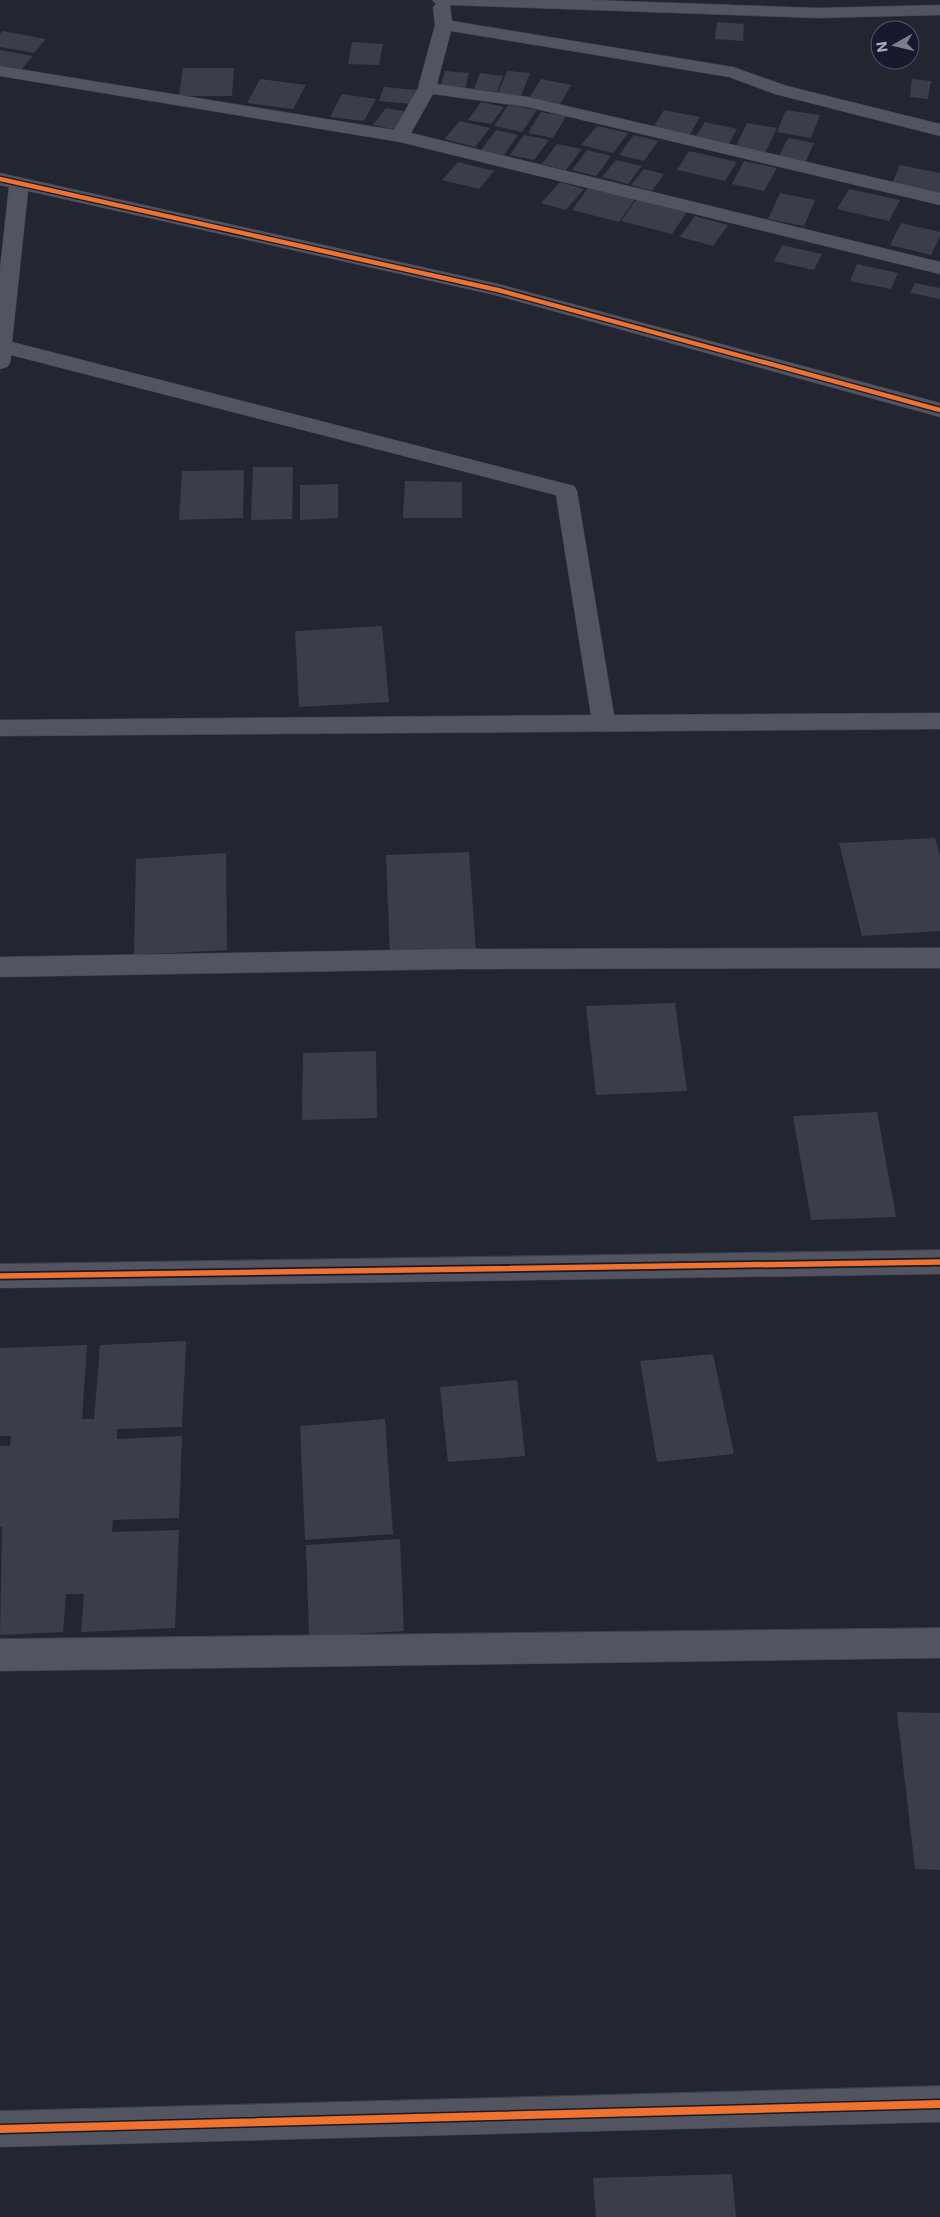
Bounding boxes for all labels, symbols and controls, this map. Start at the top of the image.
north arrow [870,20,920,70]
text: N [872,40,891,53]

